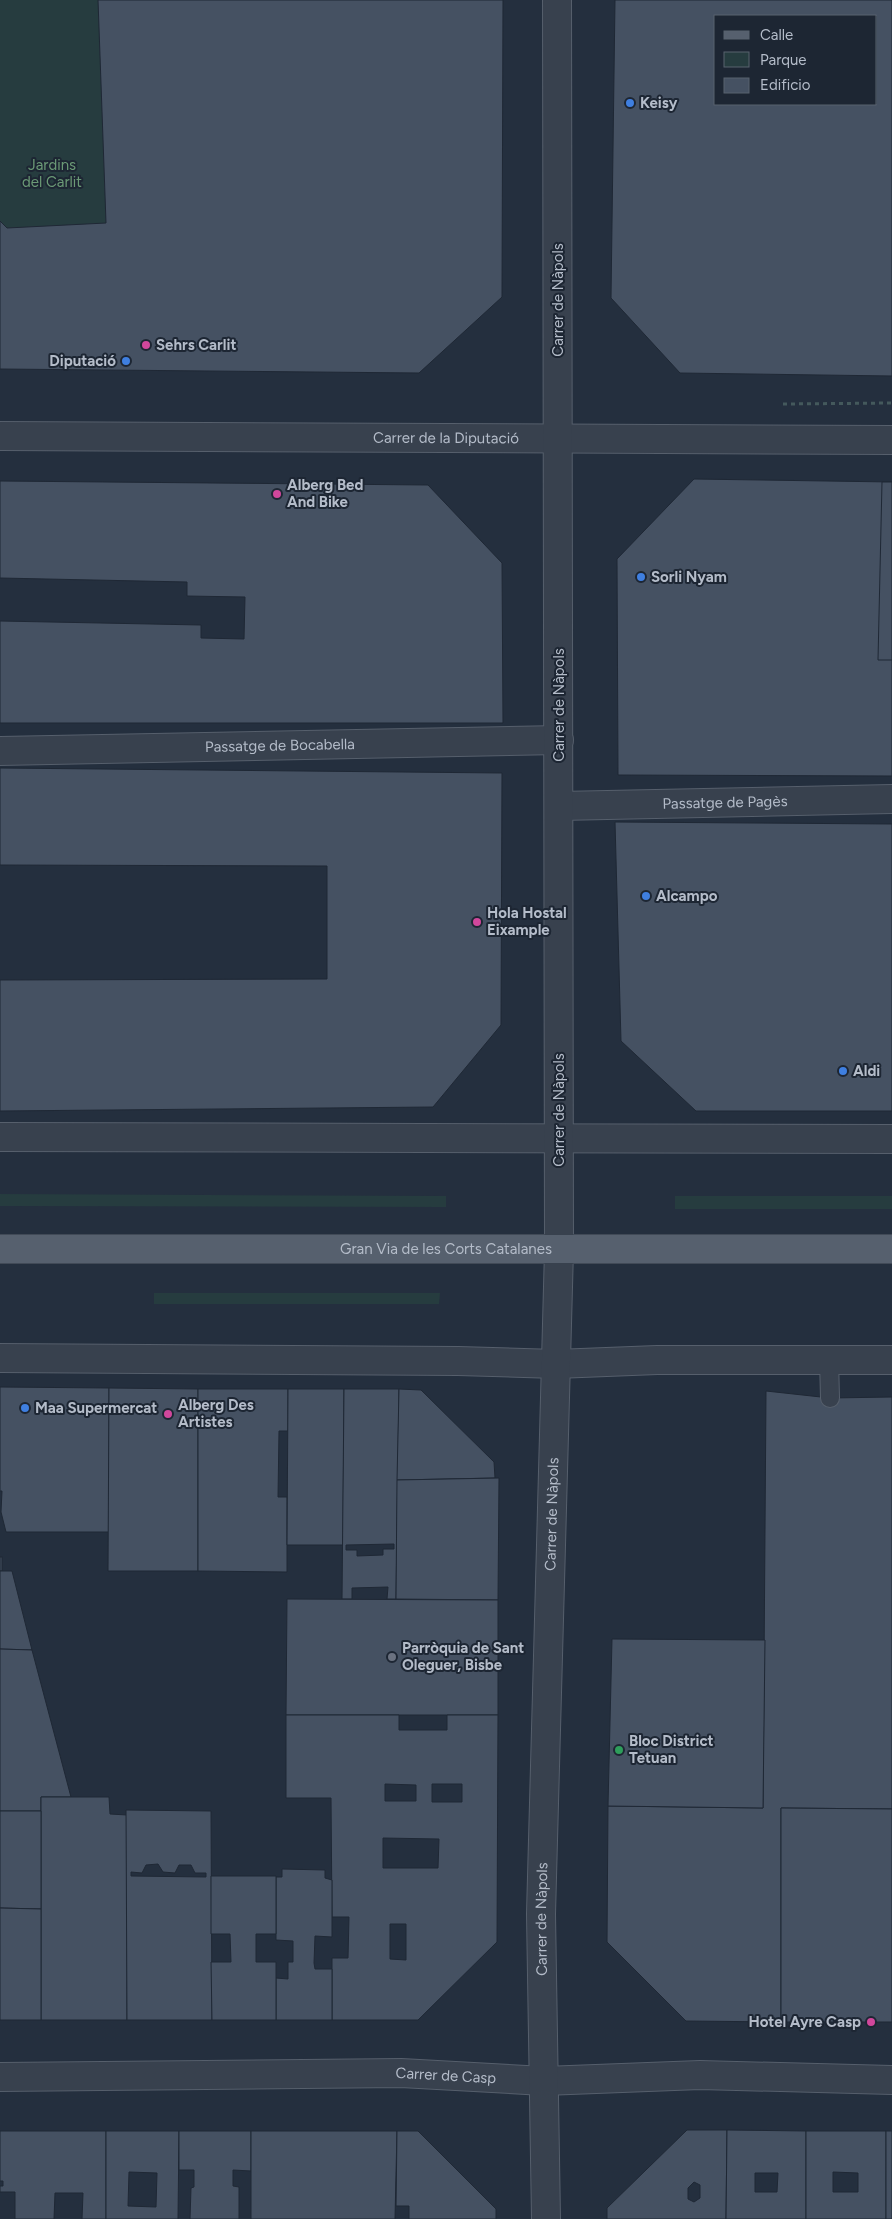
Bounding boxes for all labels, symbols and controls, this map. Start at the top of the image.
legend [714,15,877,105]
text: Calle [760,26,793,44]
text: Parque [760,51,807,69]
text: Edificio [760,76,811,94]
place label: Keisy [640,94,678,112]
marker: Keisy [624,97,636,109]
park label: Jardins del Carlit [22,156,82,191]
street label: Carrer de Nàpols [549,243,567,357]
place label: Sehrs Carlit [156,336,236,354]
marker: Sehrs Carlit [140,339,152,351]
place label: Diputació [49,352,116,370]
marker: Diputació [120,355,132,367]
street label: Carrer de la Diputació [373,429,519,447]
place label: Alberg Bed And Bike [287,476,363,511]
marker: Alberg Bed And Bike [271,488,283,500]
place label: Sorli Nyam [651,568,727,586]
marker: Sorli Nyam [635,571,647,583]
street label: Carrer de Nàpols [550,648,568,762]
street label: Passatge de Bocabella [205,735,355,756]
street label: Passatge de Pagès [662,792,788,813]
place label: Alcampo [656,887,718,905]
marker: Alcampo [640,890,652,902]
place label: Hola Hostal Eixample [487,904,567,939]
marker: Hola Hostal Eixample [471,916,483,928]
street label: Carrer de Nàpols [550,1053,568,1167]
place label: Aldi [853,1062,880,1080]
marker: Aldi [837,1065,849,1077]
street label: Gran Via de les Corts Catalanes [340,1240,552,1258]
place label: Alberg Des Artistes [178,1396,254,1431]
place label: Maa Supermercat [35,1399,157,1417]
marker: Maa Supermercat [19,1402,31,1414]
marker: Alberg Des Artistes [162,1408,174,1420]
street label: Carrer de Nàpols [541,1457,562,1571]
place label: Parròquia de Sant Oleguer, Bisbe [402,1639,524,1674]
marker: Parròquia de Sant Oleguer, Bisbe [386,1651,398,1663]
place label: Bloc District Tetuan [629,1732,714,1767]
marker: Bloc District Tetuan [613,1744,625,1756]
street label: Carrer de Nàpols [532,1862,551,1976]
place label: Hotel Ayre Casp [748,2013,861,2031]
marker: Hotel Ayre Casp [865,2016,877,2028]
street label: Carrer de Casp [395,2064,497,2087]

